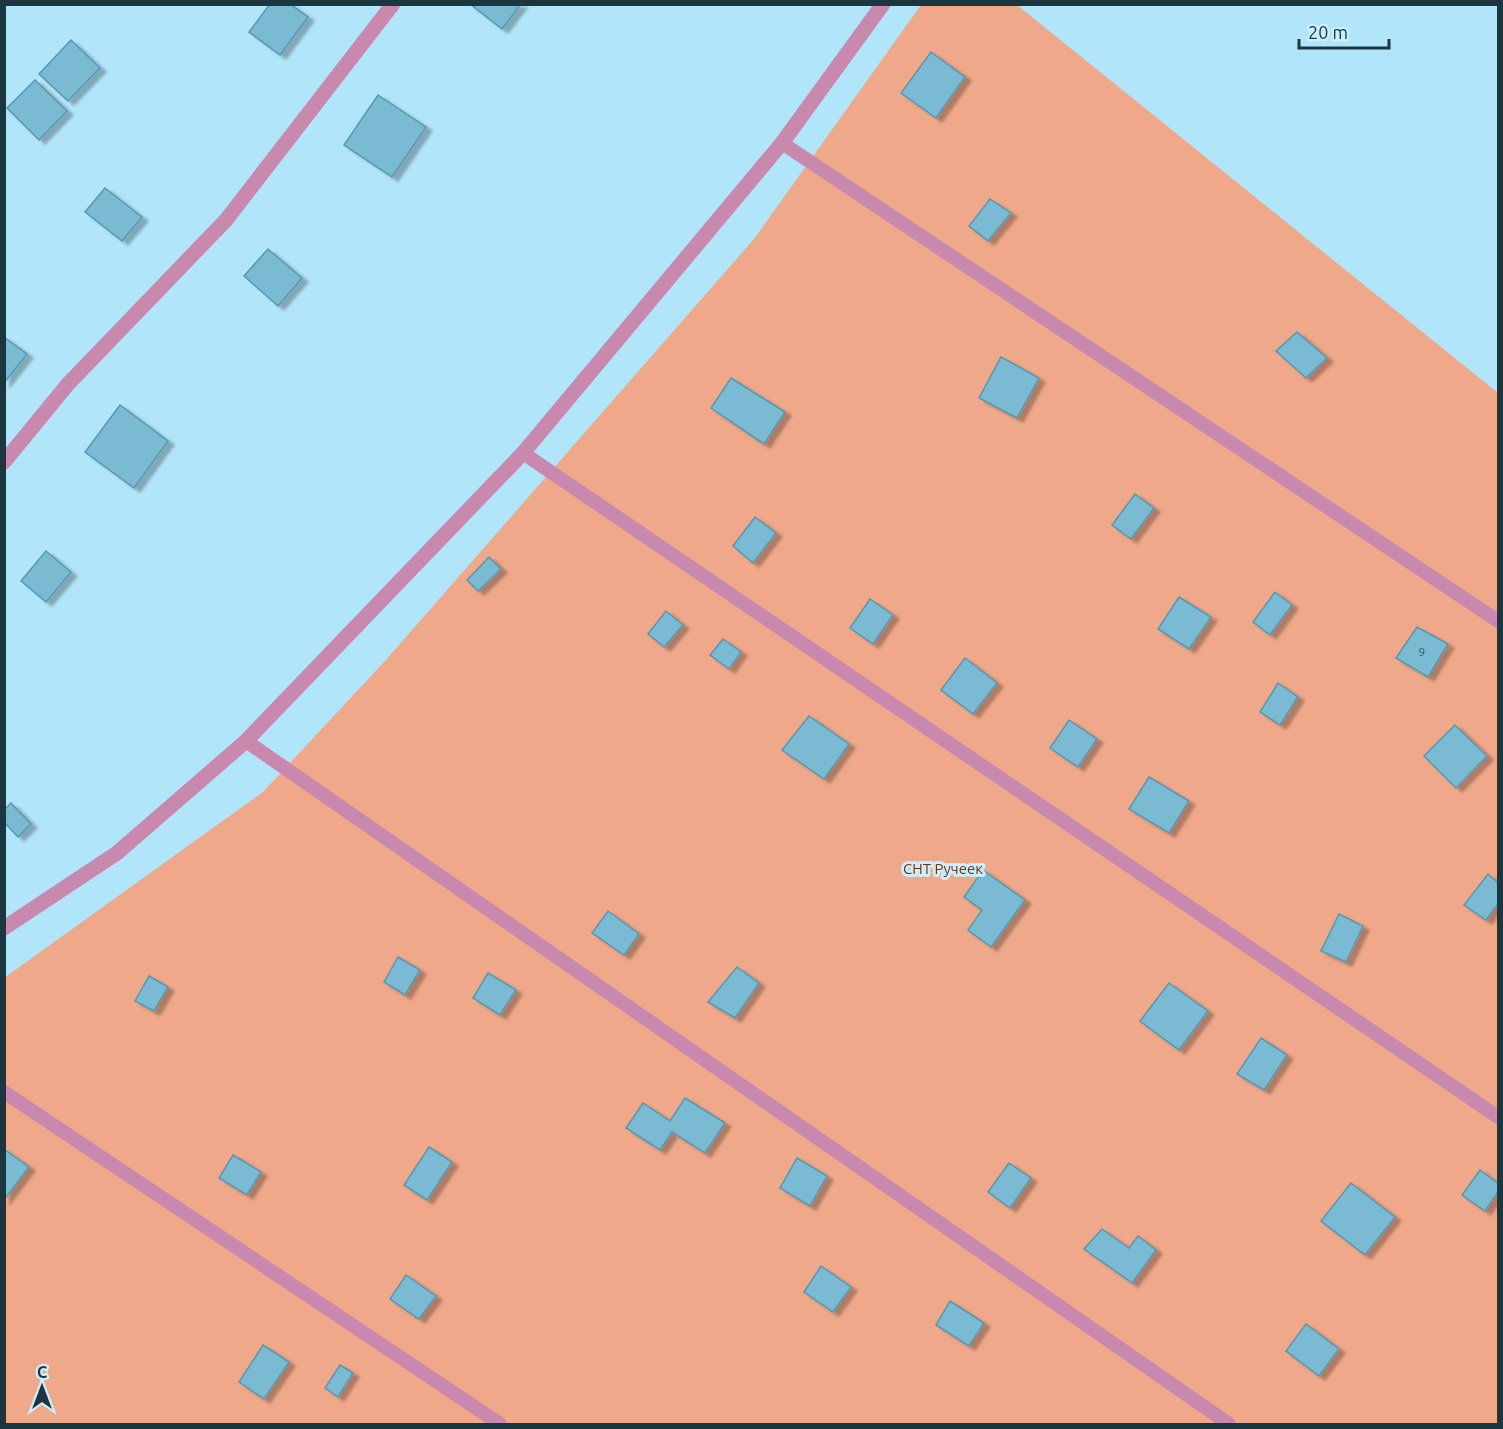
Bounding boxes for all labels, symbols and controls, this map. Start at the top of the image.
scale bar [1299,12,1389,50]
text: 20 m [1308,22,1348,42]
house number: 9 [1419,645,1425,658]
park label: СНТ Ручеек [903,860,983,877]
north arrow [12,1357,72,1417]
text: С [37,1363,47,1381]

